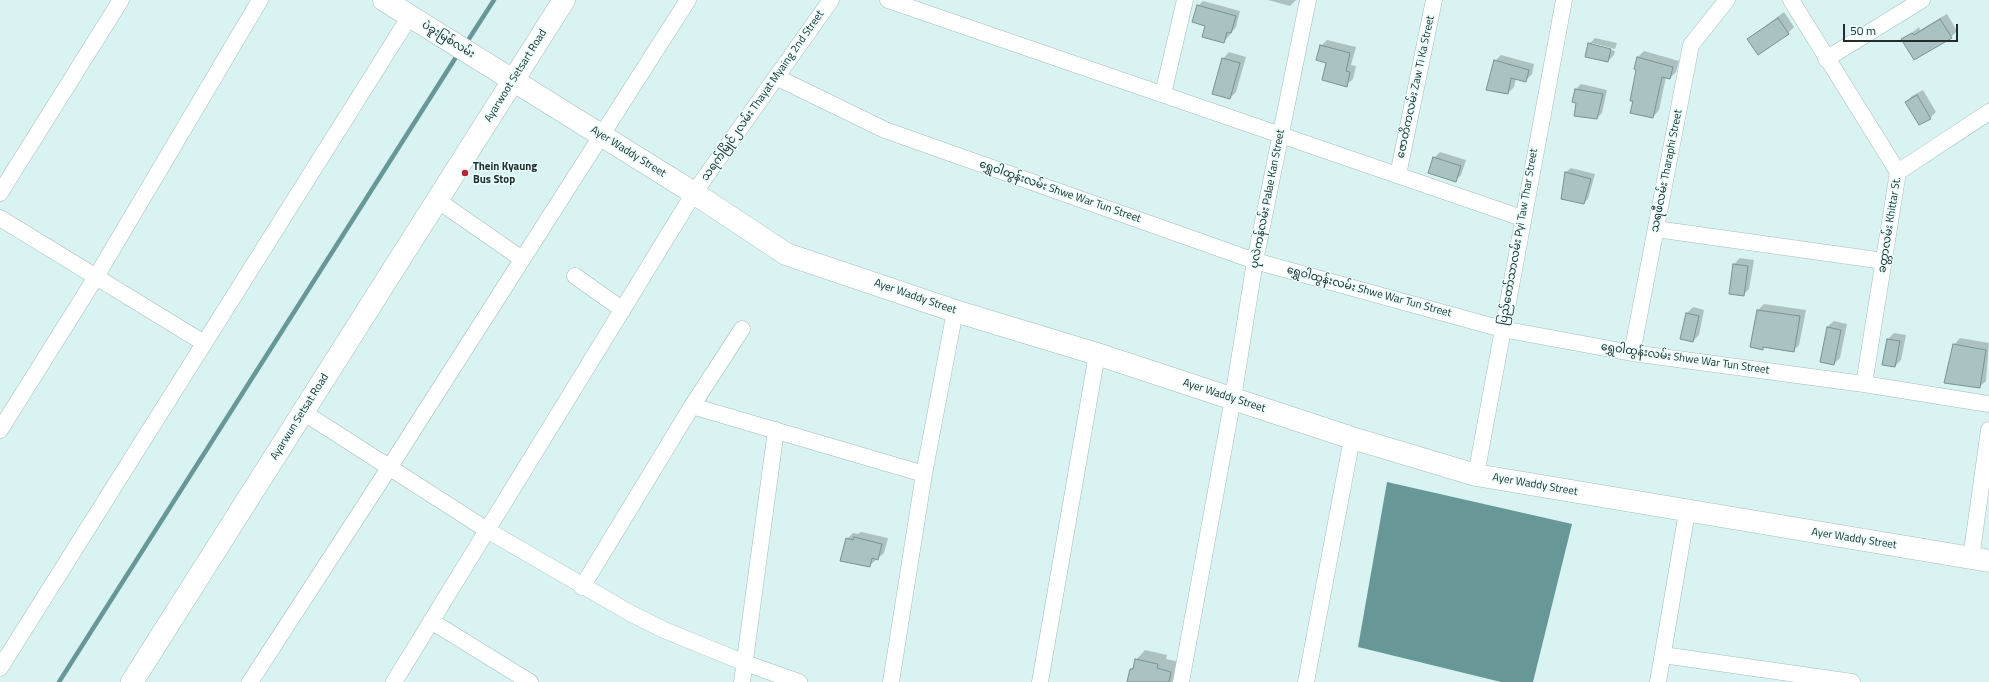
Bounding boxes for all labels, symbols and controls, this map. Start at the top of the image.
street label: သရက်မြိုင်၂လမ်း Thayat Myaing 2nd Street [699,8,827,184]
street label: ဇောတိကလမ်း Zaw Ti Ka Street [1394,14,1438,160]
scale bar [1845,16,1960,42]
street label: ပဲခူးမြစ်လမ်း [419,19,477,61]
text: 50 m [1850,21,1876,40]
street label: Ayarwoot Setsart Road [482,27,550,125]
street label: သရဖီလမ်း Tharaphi Street [1649,108,1685,234]
street label: Ayer Waddy Street [588,124,668,180]
street label: ပုလဲကန်လမ်း Palae Kan Street [1248,129,1288,269]
street label: ပြည်တော်သာလမ်း Pyi Taw Thar Street [1497,148,1541,326]
street label: ရွှေဝါထွန်းလမ်း Shwe War Tun Street [977,158,1143,226]
place label: Thein Kyaung Bus Stop [473,160,537,186]
marker: Thein Kyaung Bus Stop [460,168,470,178]
street label: ခတ္တာလမ်း Khittar St. [1876,176,1904,274]
street label: ရွှေဝါထွန်းလမ်း Shwe War Tun Street [1285,264,1453,320]
street label: Ayer Waddy Street [872,277,958,317]
street label: ရွှေဝါထွန်းလမ်း Shwe War Tun Street [1600,341,1770,377]
street label: Ayarwun Setsat Road [268,371,332,463]
street label: Ayer Waddy Street [1181,376,1267,416]
street label: Ayer Waddy Street [1491,471,1579,499]
street label: Ayer Waddy Street [1810,526,1898,552]

